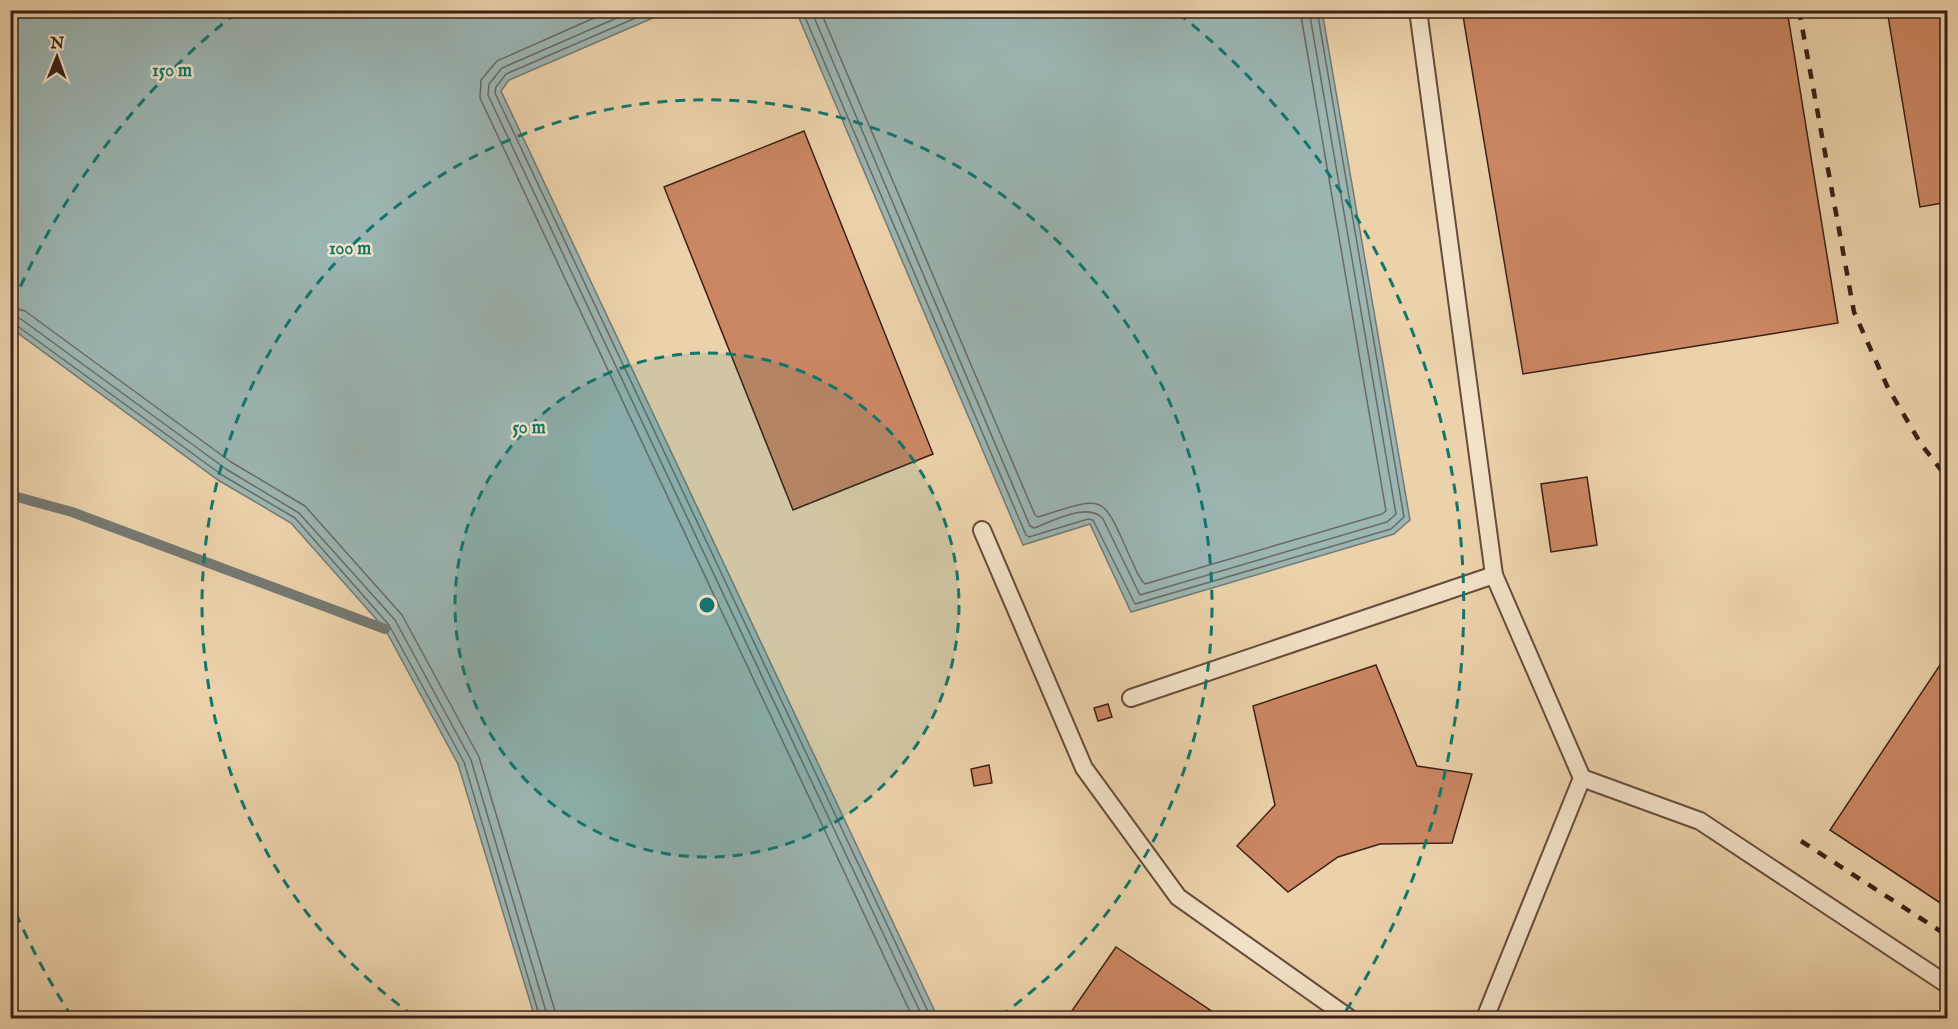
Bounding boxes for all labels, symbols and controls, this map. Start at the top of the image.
north arrow [27,27,87,87]
text: N [49,34,64,54]
text: 150 m [152,60,192,83]
text: 100 m [329,238,371,261]
text: 50 m [512,417,546,440]
centre of rings [697,595,717,615]

